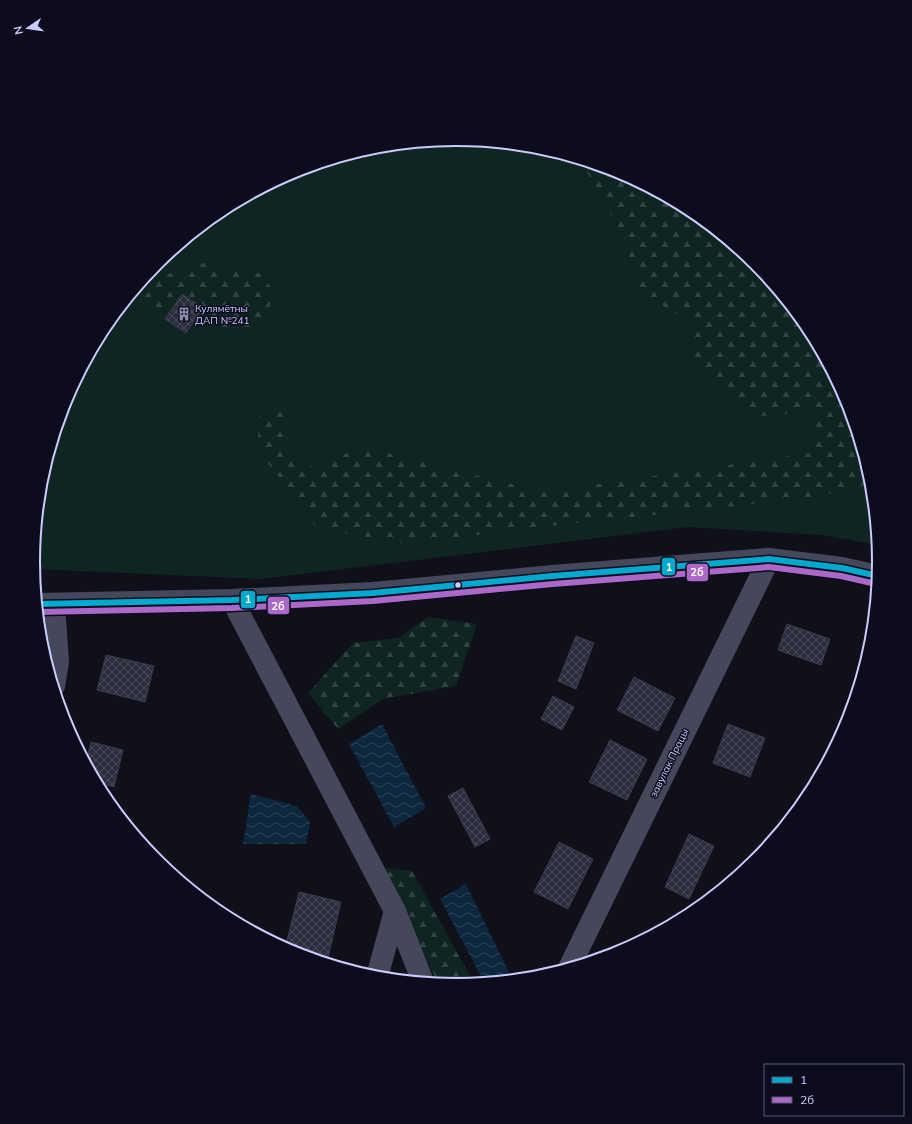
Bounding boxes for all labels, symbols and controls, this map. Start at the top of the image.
north arrow [8,8,48,48]
text: N [11,25,26,36]
place label: Кулямётны ДАП №241 [195,302,250,327]
building icon: Кулямётны ДАП №241 [176,306,192,322]
line badge: 1 [661,557,676,576]
text: 1 [666,560,673,574]
line badge: 2б [686,563,709,582]
text: 2б [690,565,704,579]
unlabelled marker [453,580,463,590]
line badge: 1 [240,590,256,609]
text: 1 [245,592,252,606]
line badge: 2б [267,596,290,615]
text: 2б [271,599,285,613]
street label: завулак Працы [647,726,691,800]
legend [764,1064,904,1116]
text: 1 [800,1072,807,1087]
text: 2б [800,1092,814,1107]

